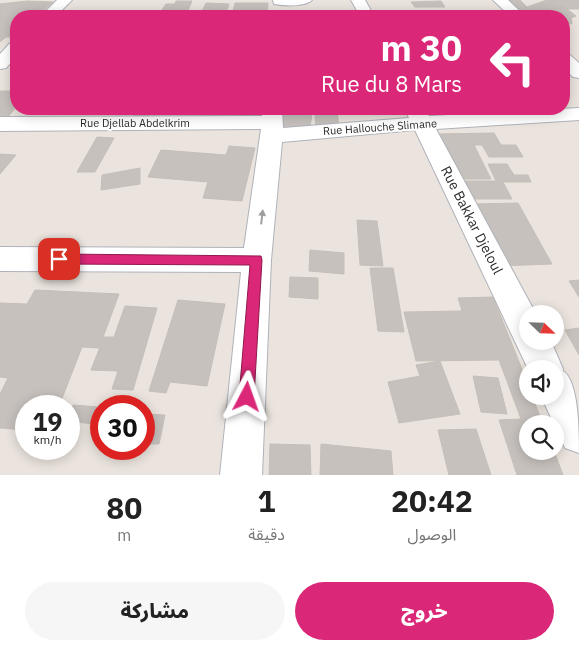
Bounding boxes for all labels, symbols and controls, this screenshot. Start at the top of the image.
text: 30 m [380,25,462,71]
icon: left [480,30,545,95]
text: Rue du 8 Mars [321,69,462,98]
street label: Rue Djellab Abdelkrim [80,116,190,130]
street label: Rue Hallouche Slimane [323,116,437,138]
street label: Rue Bakkar Djeloul [437,163,507,277]
one-way arrow [258,209,266,225]
pin [38,238,80,280]
icon: arrive [45,245,73,273]
north arrow [519,305,564,350]
map controls [519,305,564,460]
button: sound [519,360,564,405]
position arrow [220,370,272,422]
speed limit sign: 30 [90,395,155,460]
text: 19 [32,405,63,438]
button: search [519,415,564,460]
text: km/h [33,432,62,447]
text: 1 [258,481,276,520]
text: 20:42 [391,481,473,520]
text: 80 [106,488,142,527]
text: دقيقة [248,524,285,544]
text: الوصول [408,524,456,544]
text: m [117,525,131,545]
button: مشاركة [25,582,285,640]
button: خروج [295,582,554,640]

